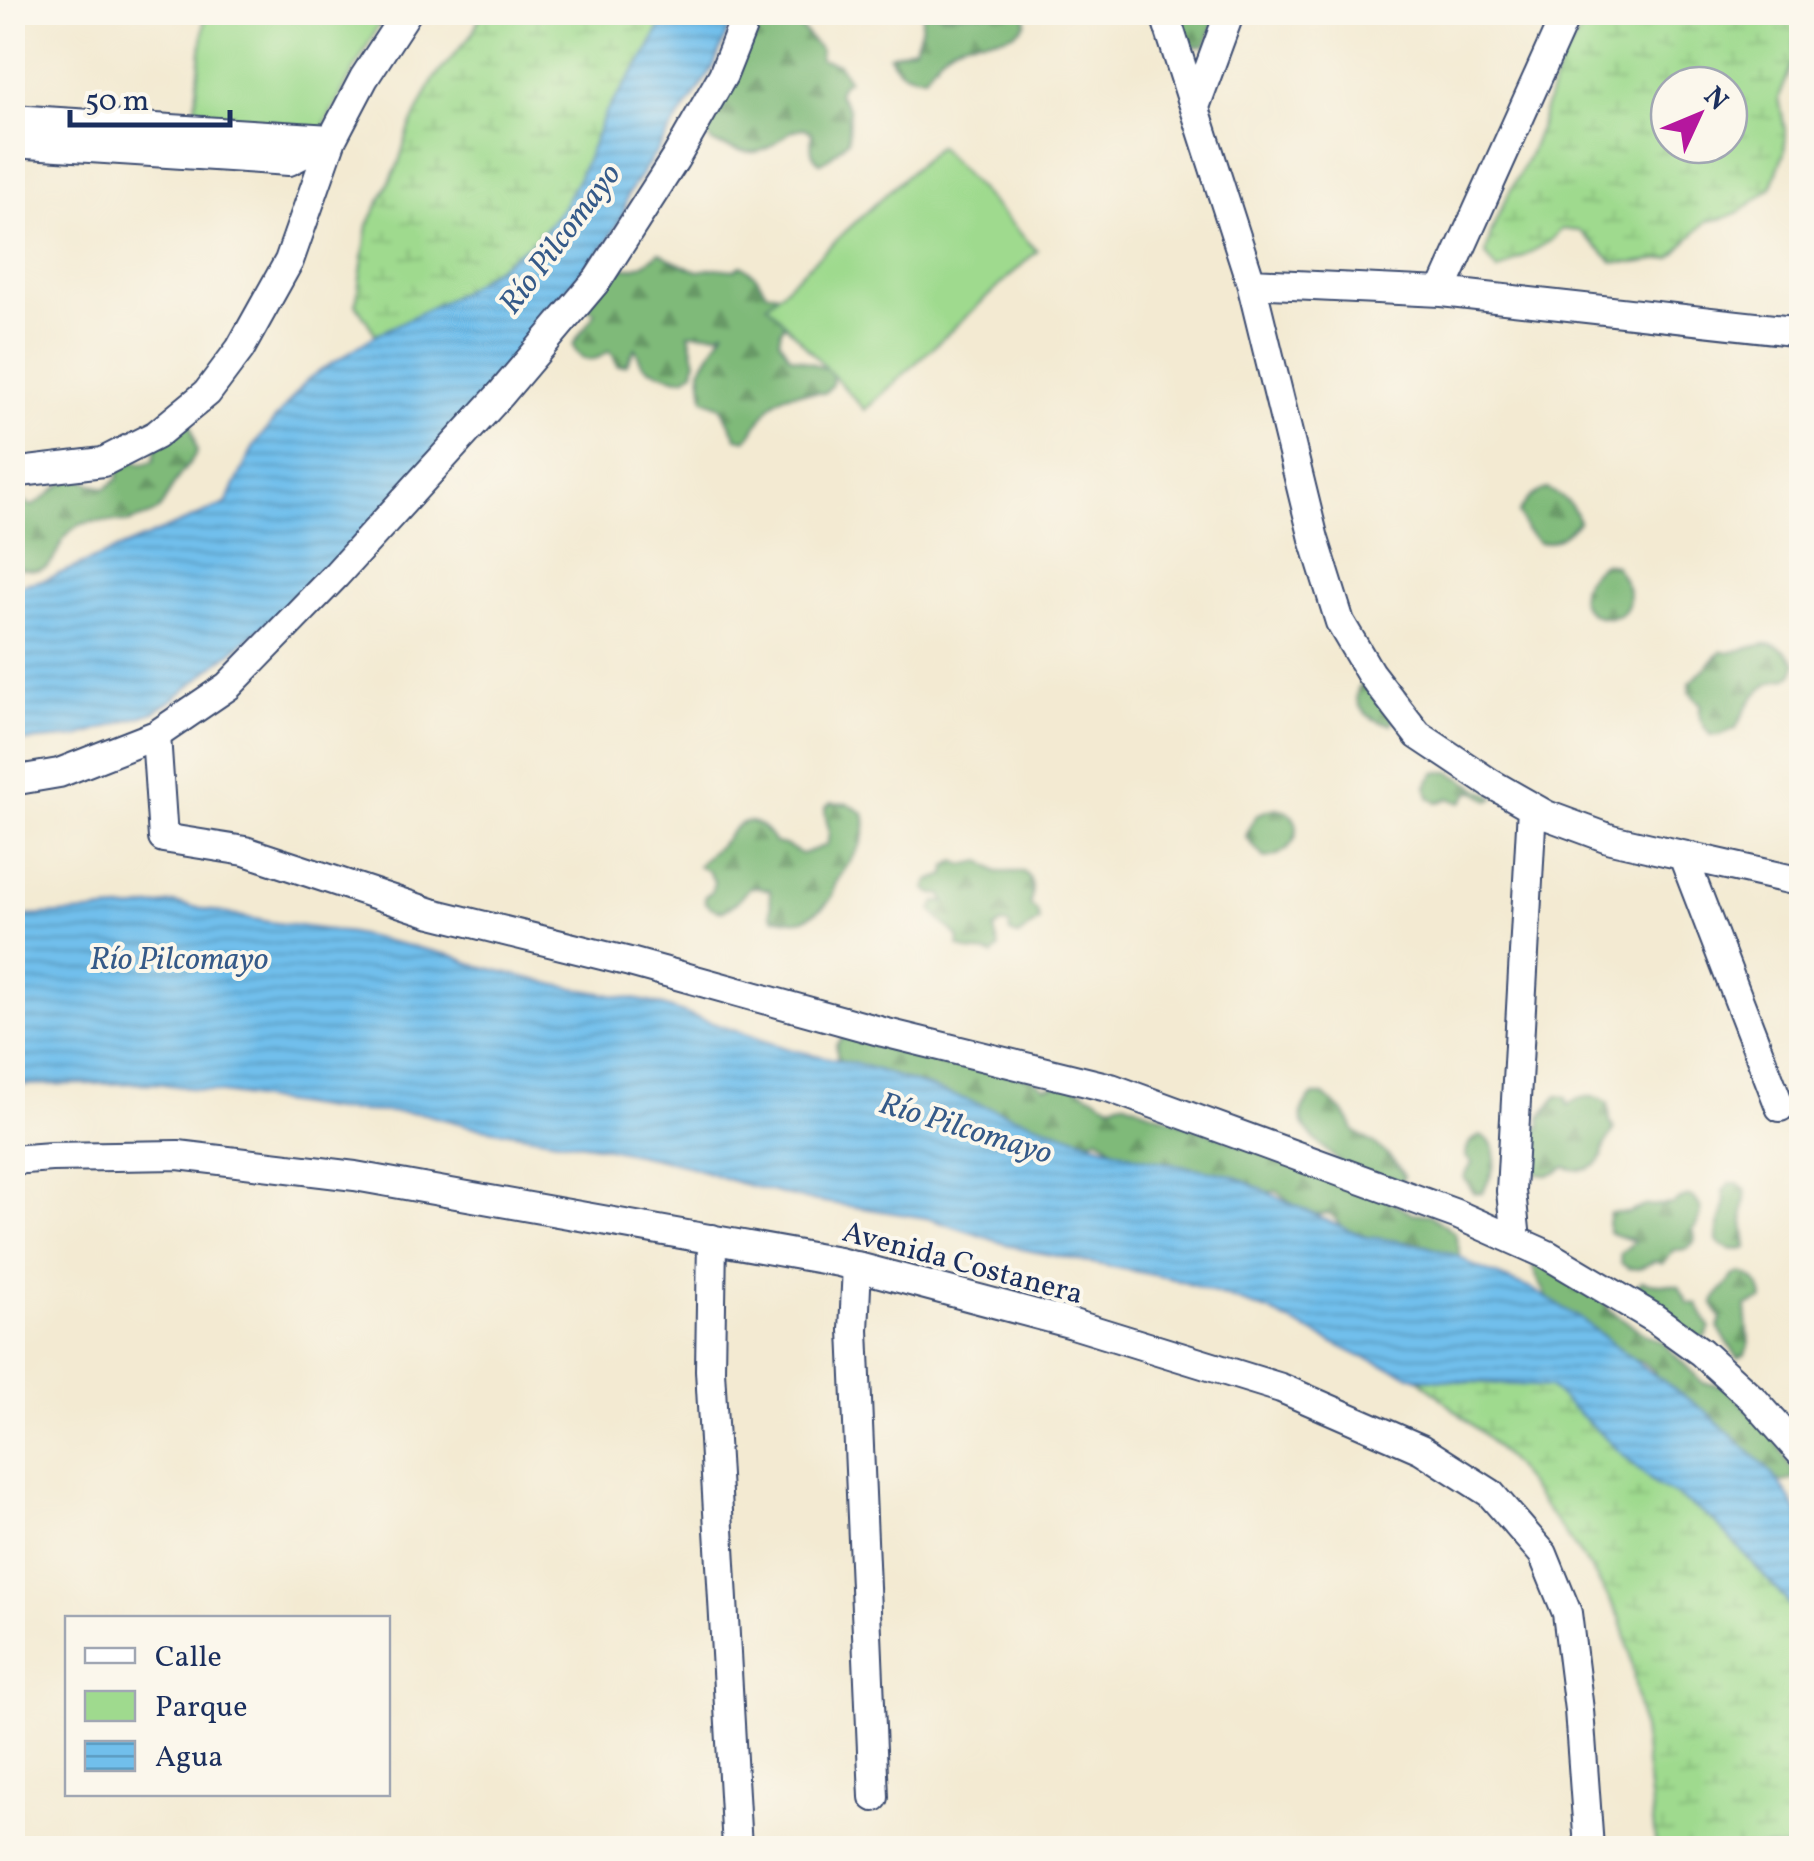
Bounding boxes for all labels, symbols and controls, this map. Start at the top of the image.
scale bar [70,65,230,127]
north arrow [1649,65,1749,165]
text: N [1694,79,1736,120]
text: 50 m [85,81,149,123]
water label: Río Pilcomayo [490,155,633,324]
water label: Río Pilcomayo [90,939,269,983]
water label: Río Pilcomayo [873,1083,1057,1177]
street label: Avenida Costanera [838,1212,1087,1316]
legend [65,1616,390,1796]
text: Calle [155,1637,222,1679]
text: Parque [155,1687,247,1729]
text: Agua [155,1737,223,1779]

